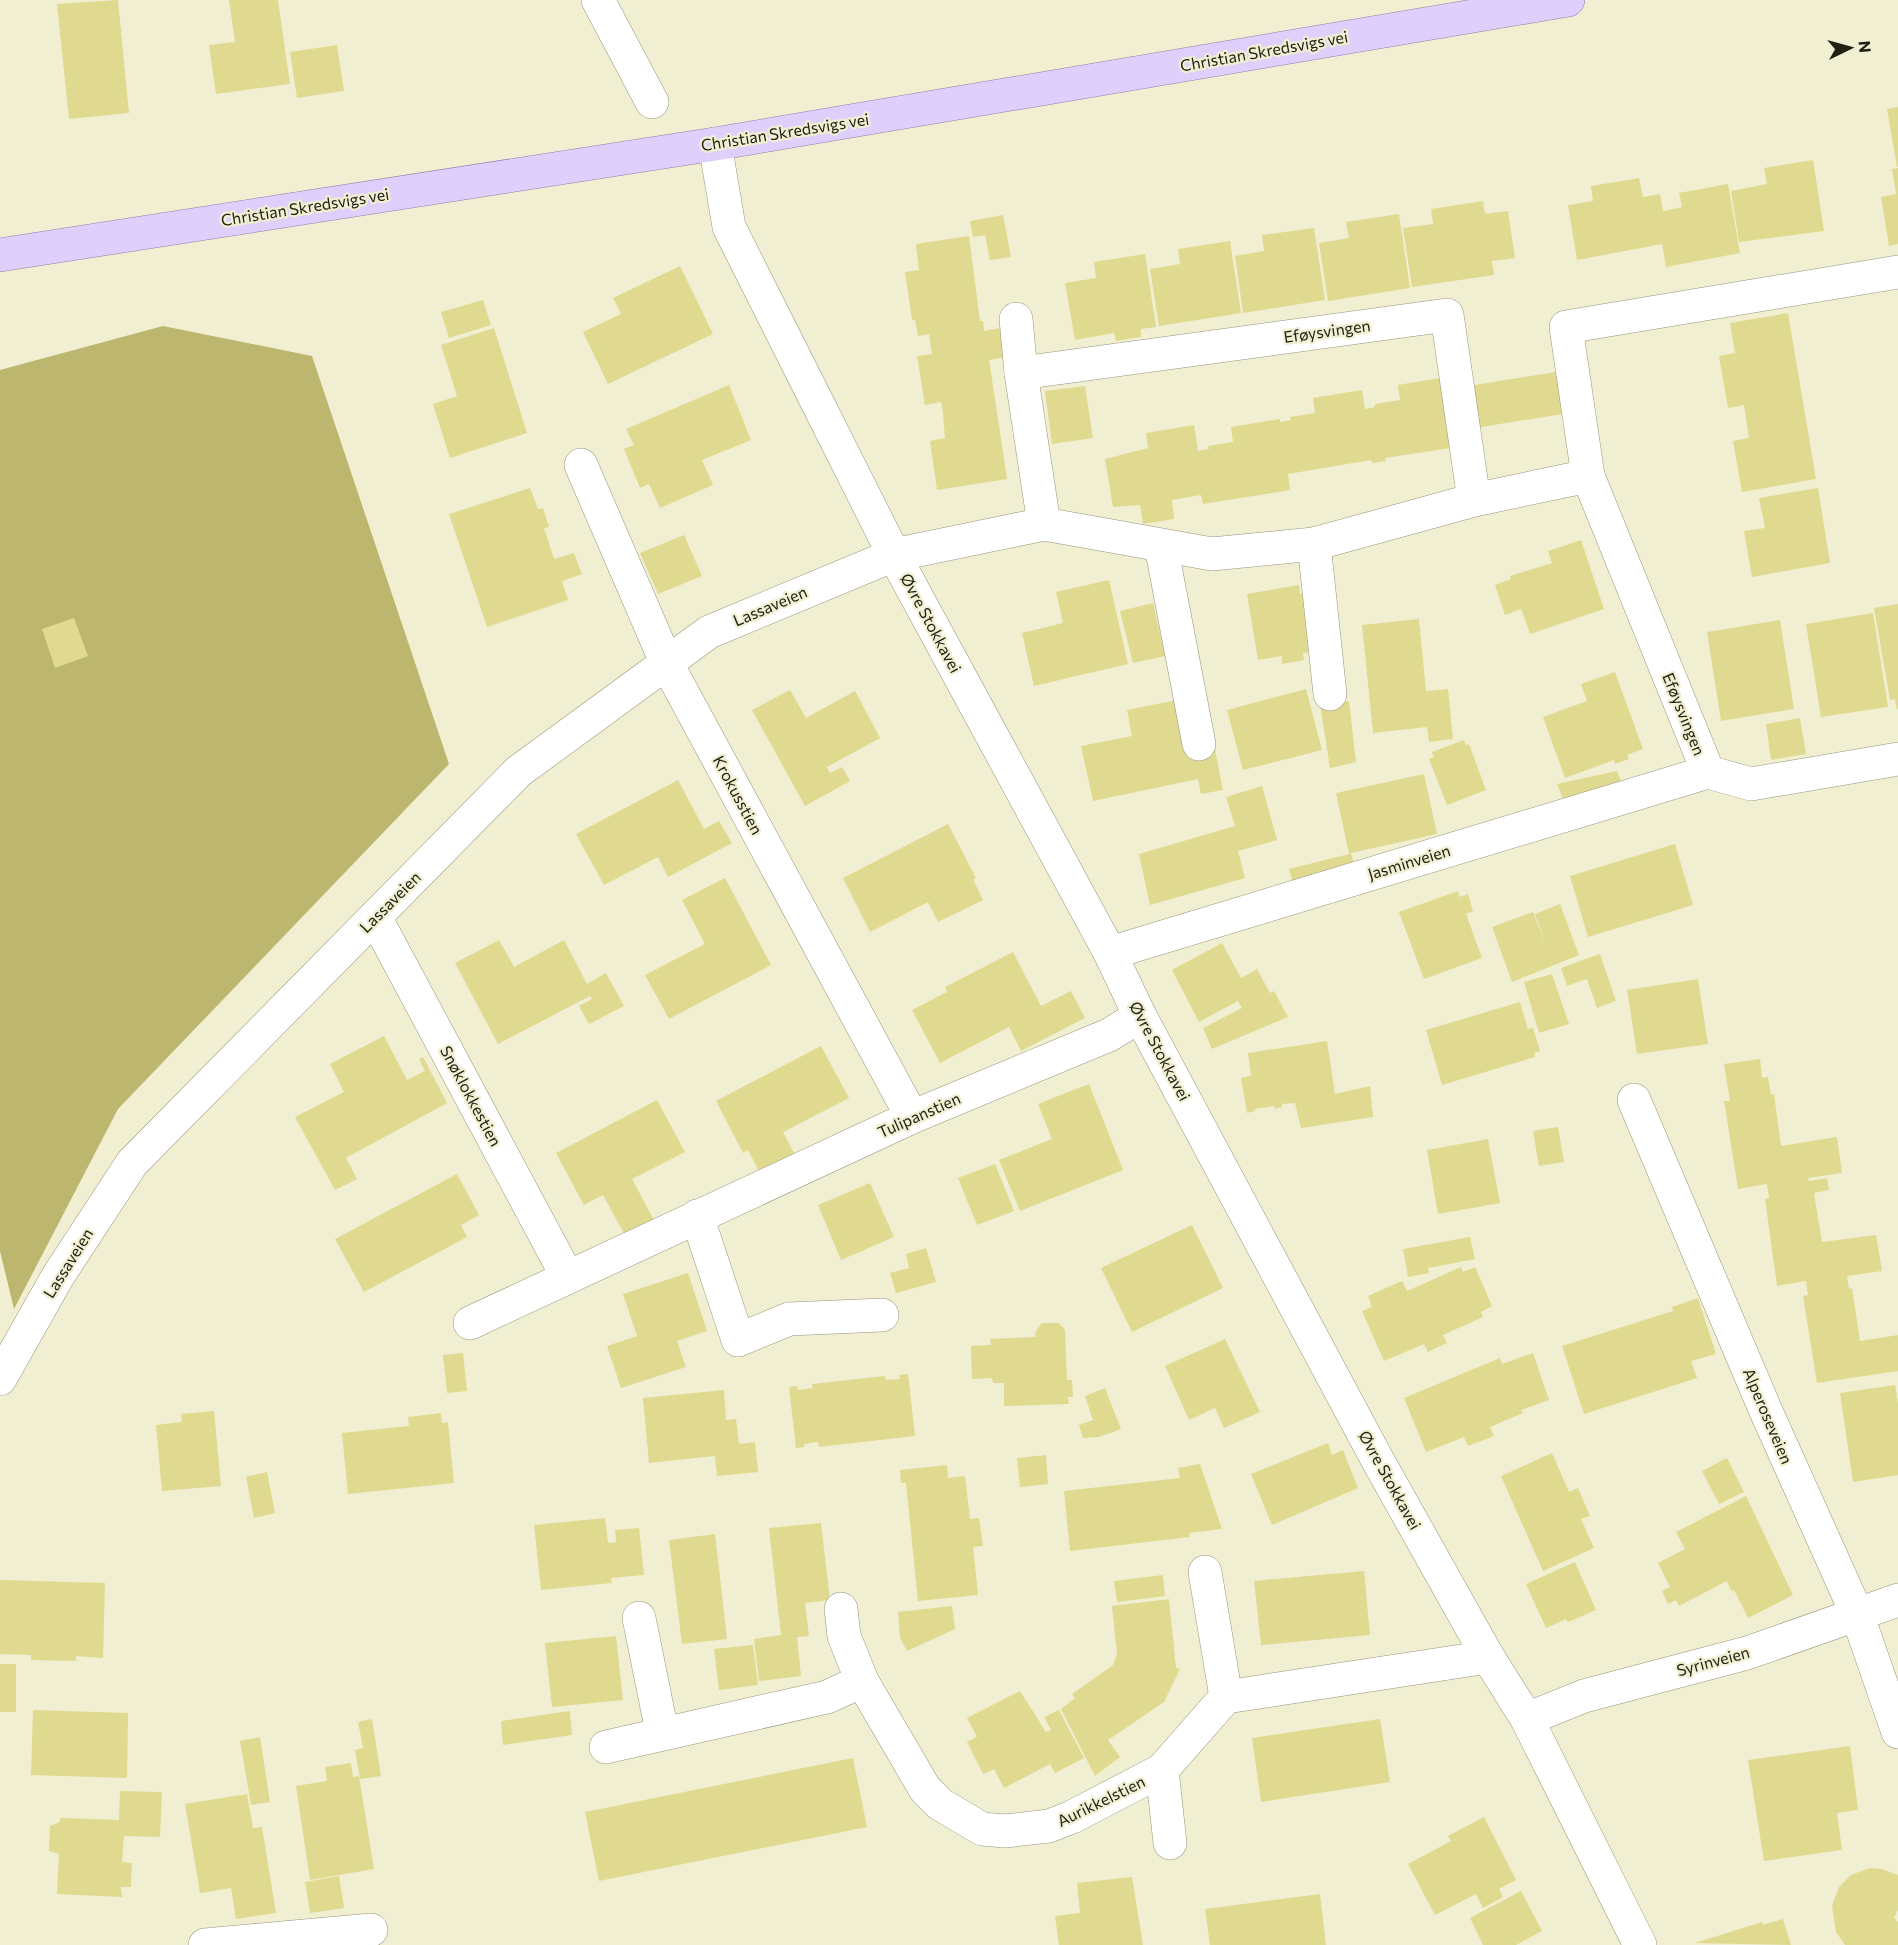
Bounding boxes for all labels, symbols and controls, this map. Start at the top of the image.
north arrow [1820,18,1880,78]
street label: Christian Skredsvigs vei [1179,26,1349,75]
text: N [1855,40,1875,53]
street label: Christian Skredsvigs vei [700,109,870,154]
street label: Christian Skredsvigs vei [220,184,390,229]
street label: Eføysvingen [1282,315,1372,346]
street label: Øvre Stokkavei [897,570,966,676]
street label: Lassaveien [730,581,810,630]
street label: Eføysvingen [1659,670,1710,758]
street label: Krokusstien [710,752,767,838]
street label: Jasminveien [1365,840,1452,883]
street label: Lassaveien [355,867,424,936]
street label: Øvre Stokkavei [1126,998,1195,1104]
street label: Snøklokkestien [437,1042,506,1149]
street label: Tulipanstien [874,1088,963,1141]
street label: Lassaveien [39,1224,96,1301]
street label: Alperoseveien [1740,1365,1797,1467]
street label: Øvre Stokkavei [1355,1427,1425,1533]
street label: Syrinveien [1674,1642,1751,1679]
street label: Aurikkelstien [1054,1771,1148,1830]

